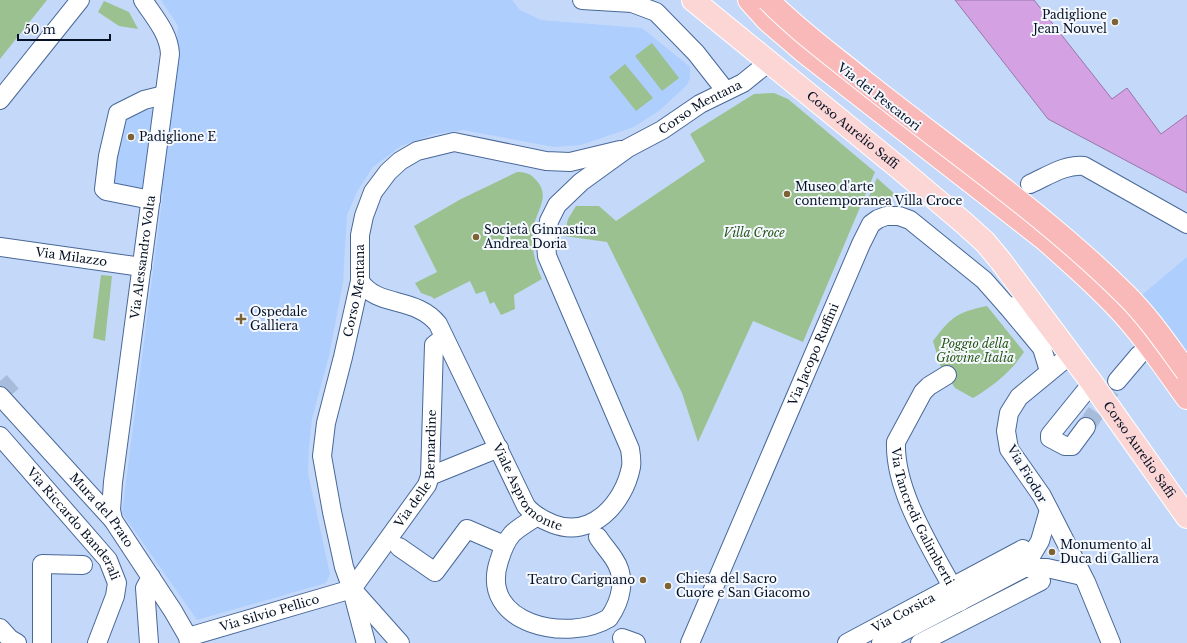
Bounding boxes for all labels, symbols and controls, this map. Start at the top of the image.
place label: Padiglione Jean Nouvel [1031,7,1107,36]
scale bar [18,16,110,42]
marker: Padiglione Jean Nouvel [1110,17,1120,27]
text: 50 m [24,22,56,37]
street label: Via dei Pescatori [834,59,924,134]
street label: Corso Mentana [656,77,744,137]
street label: Corso Aurelio Saffi [804,88,902,172]
place label: Padiglione E [139,129,217,144]
marker: Padiglione E [126,132,136,142]
place label: Museo d'arte contemporanea Villa Croce [795,179,962,208]
marker: Museo d'arte contemporanea Villa Croce [782,189,792,199]
street label: Via Alessandro Volta [127,194,158,321]
place label: Società Ginnastica Andrea Doria [483,222,597,251]
park label: Villa Croce [723,225,785,240]
marker: Società Ginnastica Andrea Doria [471,232,481,242]
street label: Via Milazzo [33,244,108,269]
street label: Corso Mentana [340,244,367,338]
street label: Via Jacopo Ruffini [784,301,842,408]
place label: Ospedale Galliera [250,304,307,333]
marker: Ospedale Galliera [235,313,247,325]
park label: Poggio della Giovine Italia [936,336,1014,365]
street label: Corso Aurelio Saffi [1100,398,1179,501]
street label: Via delle Bernardine [390,409,439,531]
street label: Viale Aspromonte [489,440,564,533]
street label: Via Fiodor [1004,441,1051,506]
street label: Via Tancredi Galimberti [889,446,957,587]
street label: Via Riccardo Banderali [23,464,123,582]
street label: Mura del Prato [67,470,137,550]
place label: Monumento al Duca di Galliera [1060,537,1159,566]
marker: Monumento al Duca di Galliera [1047,547,1057,557]
place label: Chiesa del Sacro Cuore e San Giacomo [676,571,810,600]
place label: Teatro Carignano [527,572,635,587]
marker: Teatro Carignano [638,575,648,585]
marker: Chiesa del Sacro Cuore e San Giacomo [663,581,673,591]
street label: Via Corsica [868,589,938,636]
street label: Via Silvio Pellico [217,591,321,635]

